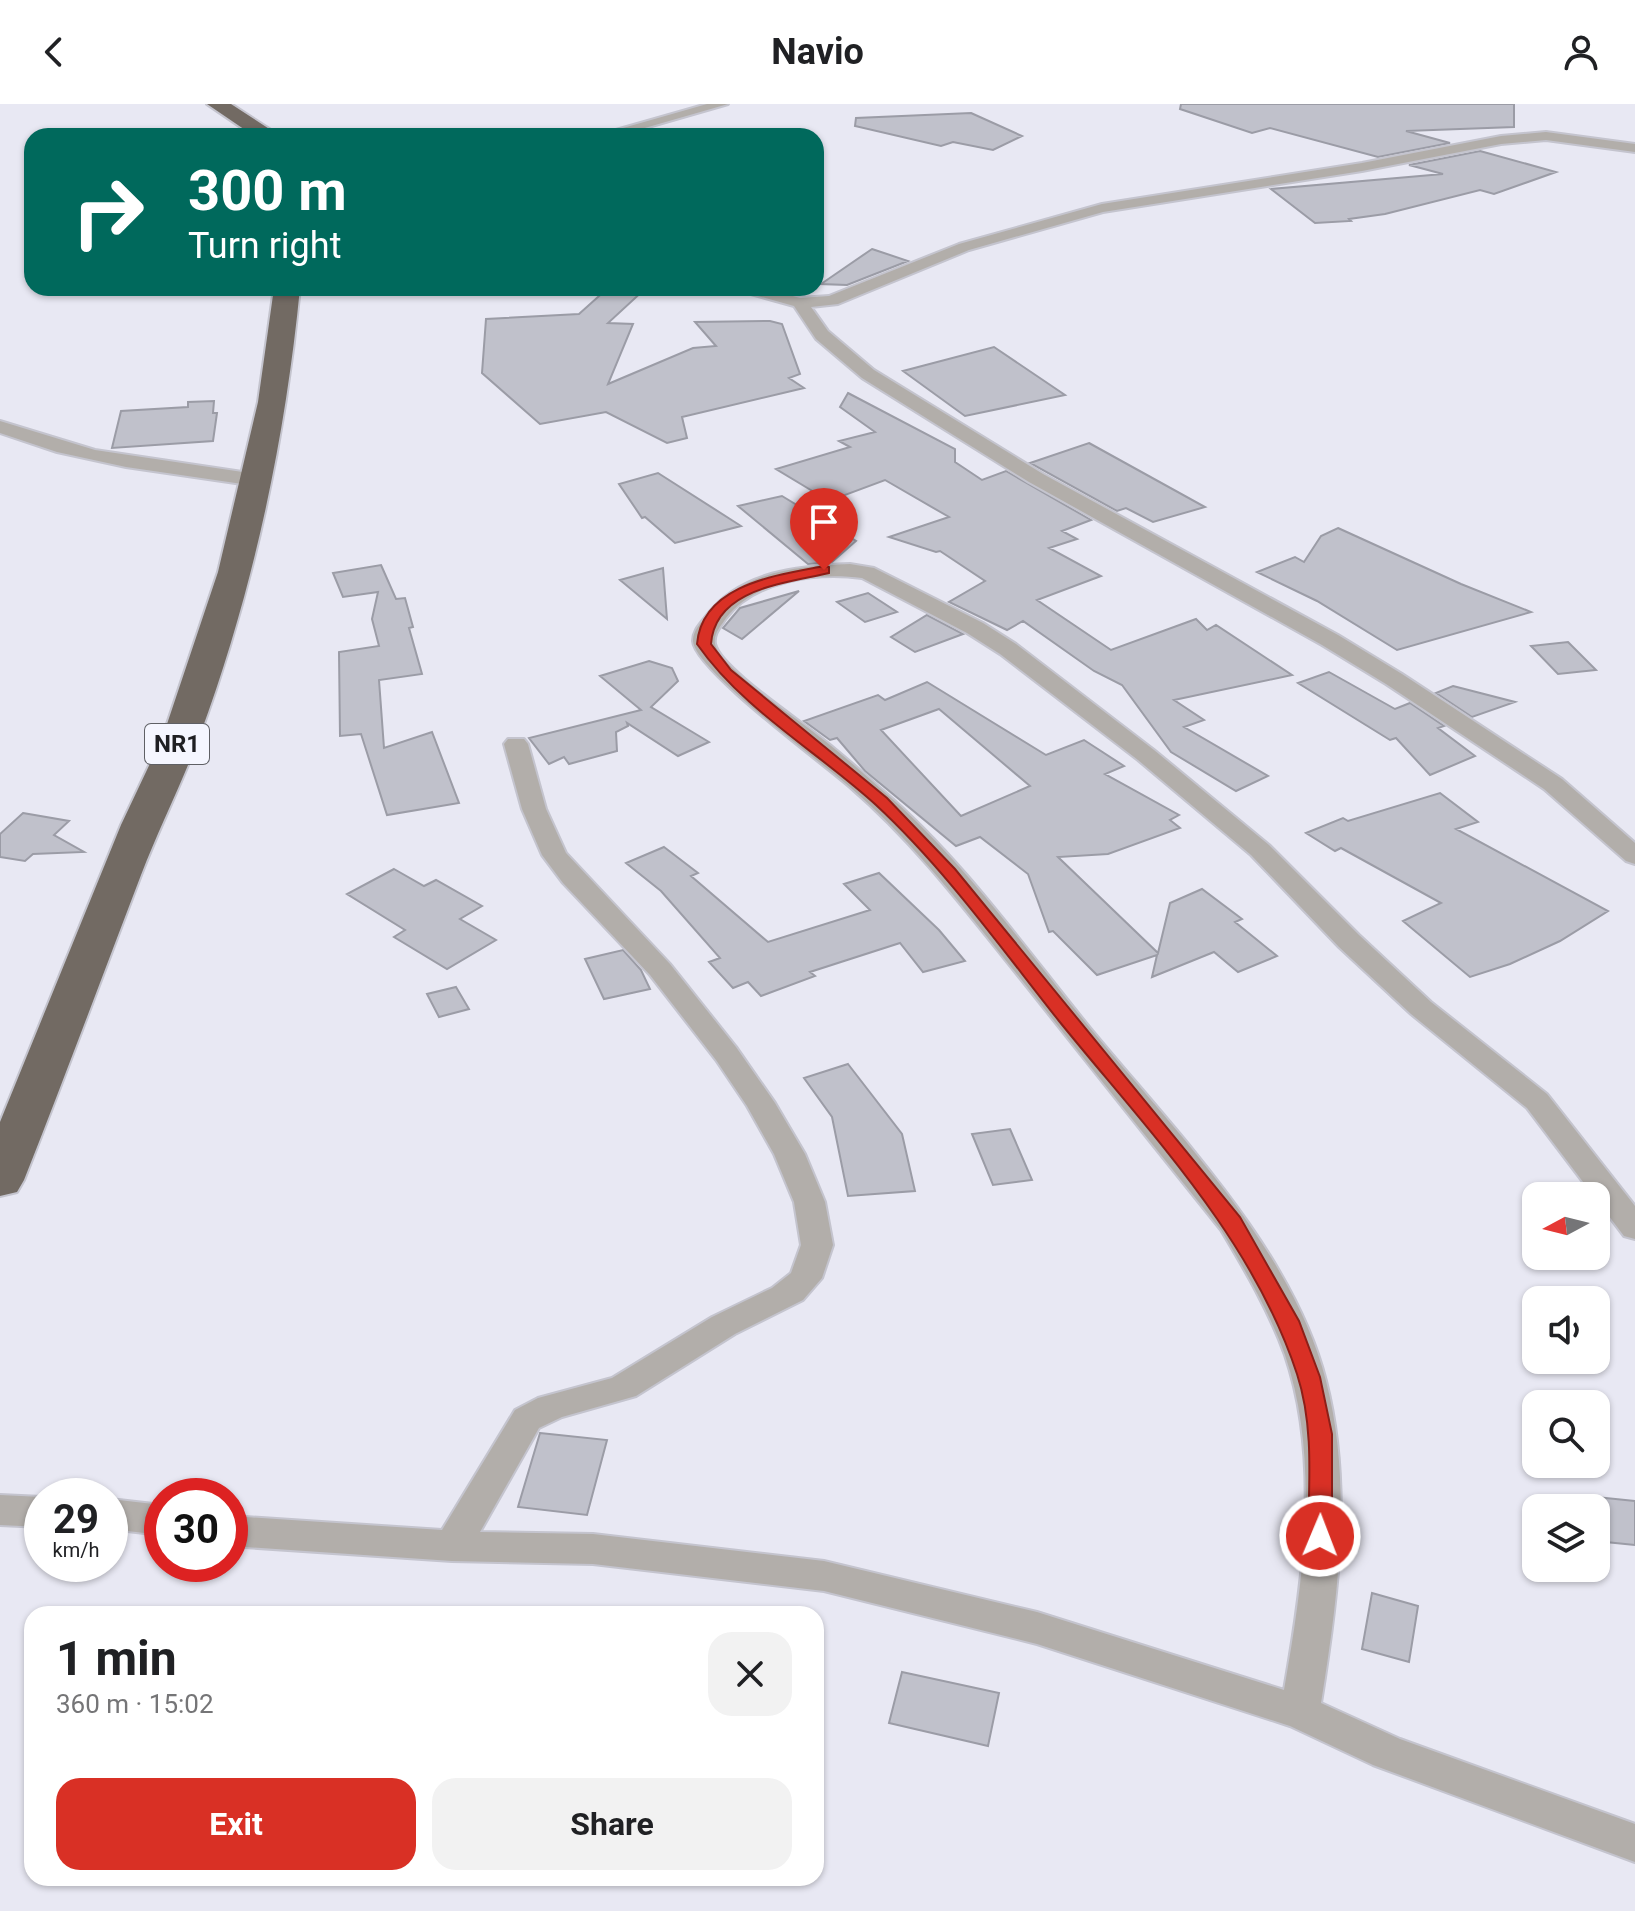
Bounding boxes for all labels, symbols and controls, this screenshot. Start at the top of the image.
icon: back [32,30,76,74]
icon: person [1559,30,1603,74]
text: Navio [771,31,864,73]
text: 300 m [188,158,347,224]
icon: right [56,160,160,264]
text: Turn right [188,225,341,267]
pin [790,488,858,570]
icon: arrive [802,500,846,544]
road number: NR1 [145,724,209,764]
north arrow [1522,1182,1610,1270]
map controls [1522,1182,1610,1582]
button: sound [1522,1286,1610,1374]
button: search [1522,1390,1610,1478]
speed limit sign: 30 [144,1478,248,1582]
position arrow [1278,1494,1362,1578]
button: layers [1522,1494,1610,1582]
text: 29 [53,1496,99,1543]
text: km/h [53,1538,99,1562]
text: 1 min [56,1630,177,1687]
button: close [708,1632,792,1716]
text: 360 m · 15:02 [56,1689,214,1719]
button: Exit [56,1778,416,1870]
button: Share [432,1778,792,1870]

